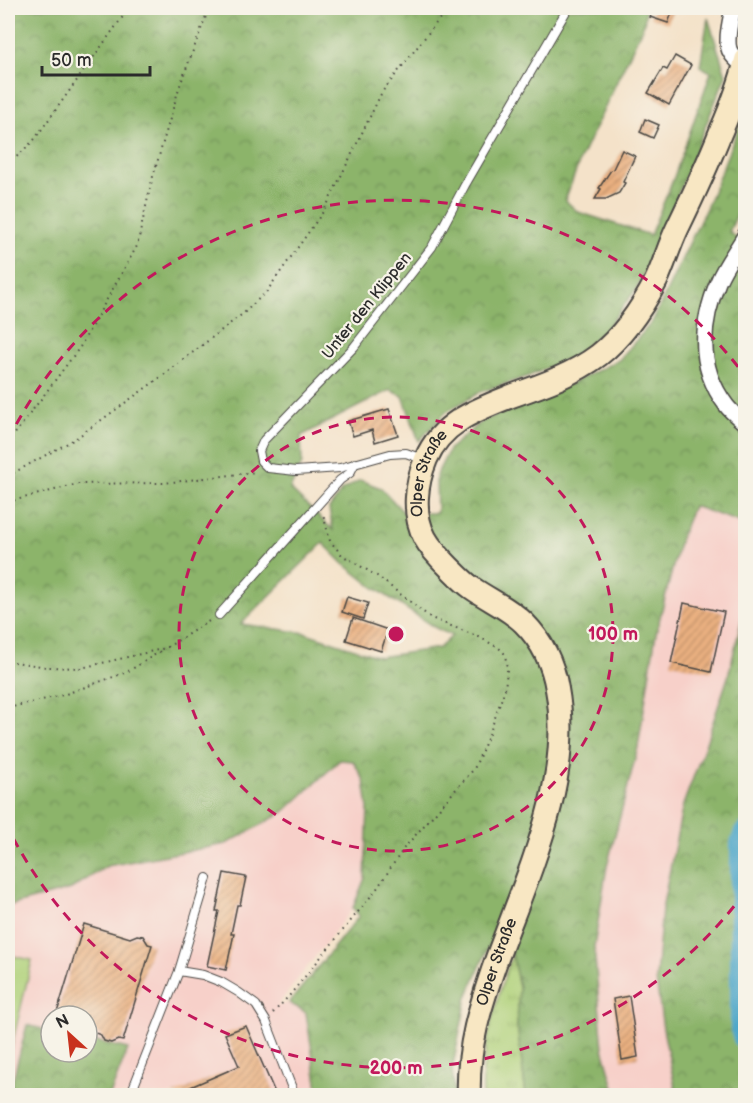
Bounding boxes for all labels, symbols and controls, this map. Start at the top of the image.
scale bar [42,39,150,77]
text: 50 m [51,50,92,71]
street label: Unter den Klippen [318,249,416,363]
street label: Olper Straße [407,425,452,518]
centre of rings [386,624,406,644]
text: 100 m [588,624,638,645]
street label: Olper Straße [472,915,521,1008]
north arrow [39,1004,99,1064]
text: N [53,1011,73,1033]
text: 200 m [369,1058,423,1079]

